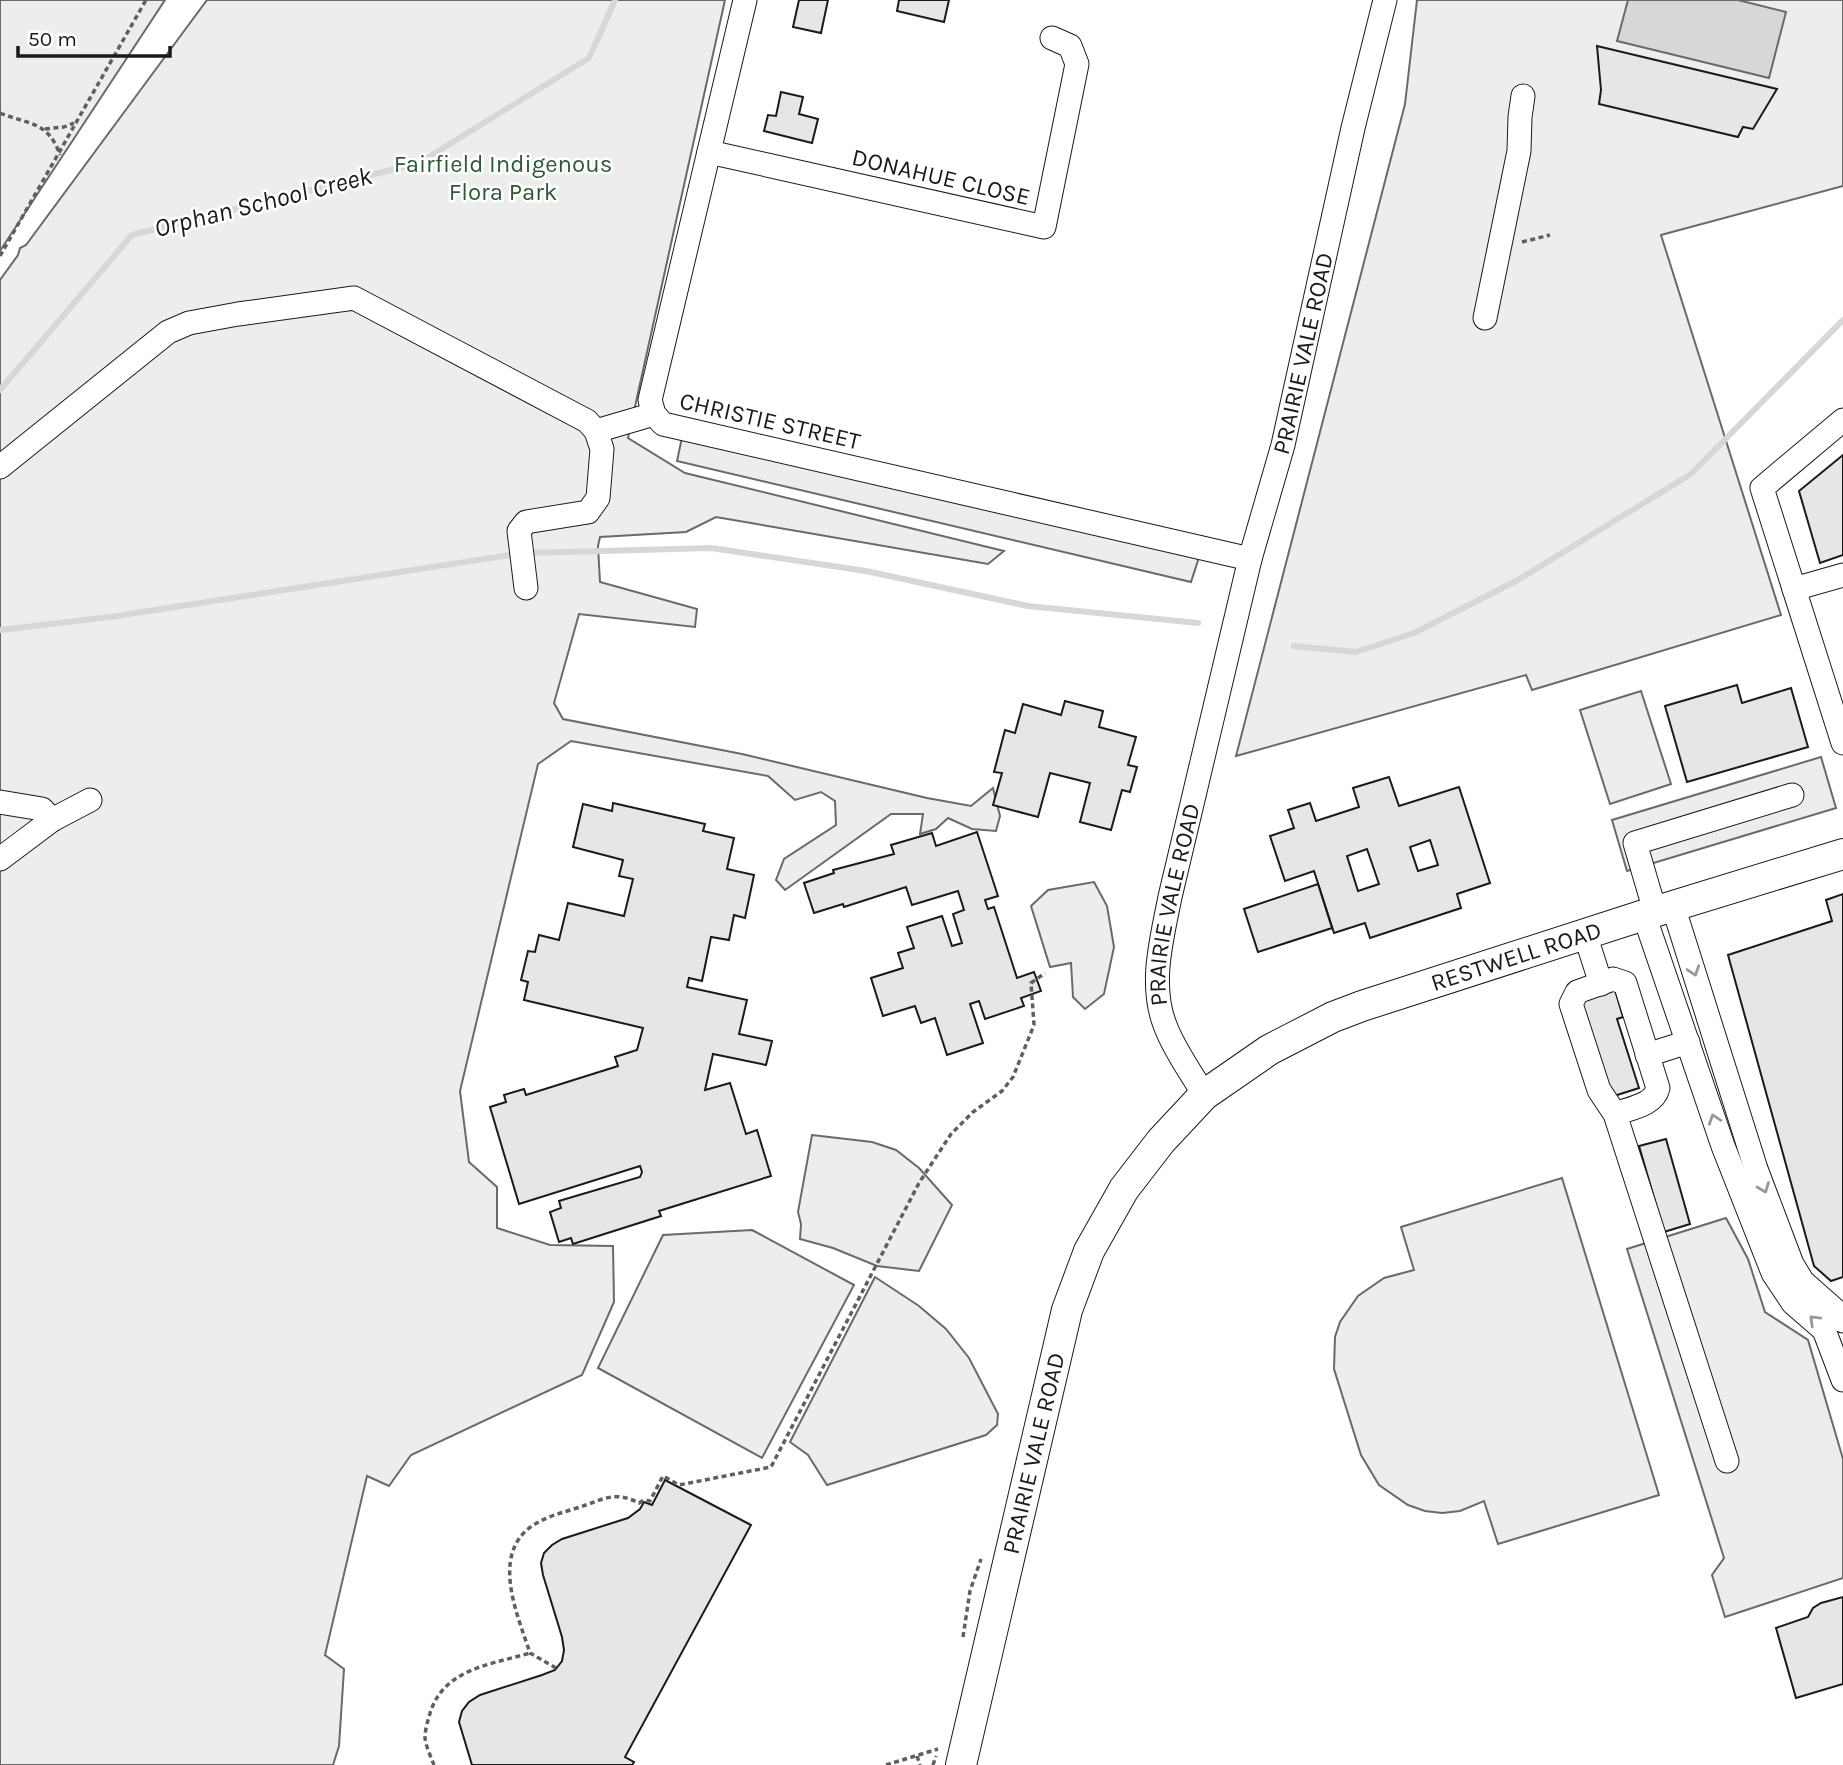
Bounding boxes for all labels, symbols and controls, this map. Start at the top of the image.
scale bar [18,14,170,58]
text: 50 m [28,27,77,51]
street label: DONAHUE CLOSE [849,143,1033,211]
park label: Fairfield Indigenous Flora Park [394,150,612,206]
water label: Orphan School Creek [151,160,376,244]
street label: PRAIRIE VALE ROAD [1267,250,1339,458]
street label: CHRISTIE STREET [677,387,863,455]
street label: PRAIRIE VALE ROAD [1143,801,1206,1008]
street label: RESTWELL ROAD [1427,916,1605,997]
one-way arrow [1686,965,1700,977]
one-way arrow [1708,1114,1722,1126]
one-way arrow [1755,1181,1769,1193]
one-way arrow [1809,1315,1822,1328]
street label: PRAIRIE VALE ROAD [997,1350,1071,1557]

